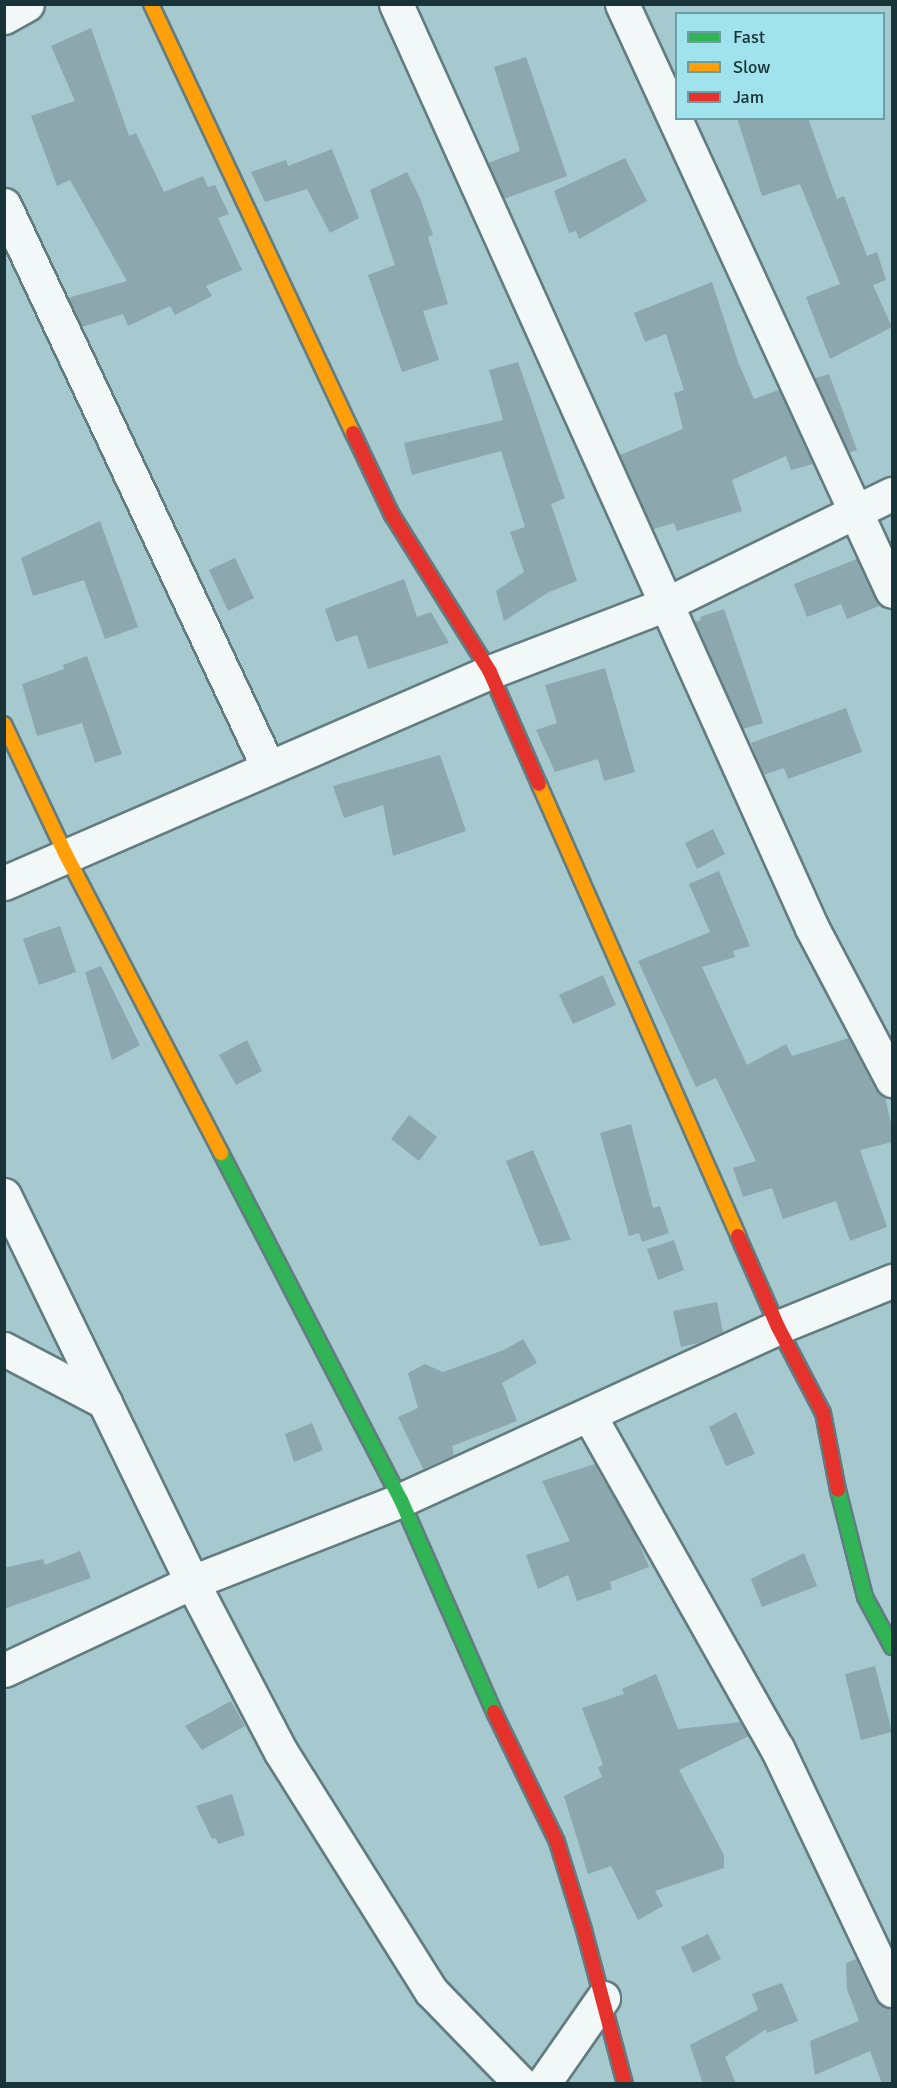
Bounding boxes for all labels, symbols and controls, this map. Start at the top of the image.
legend [675,12,885,120]
text: Fast [733,26,765,48]
text: Slow [733,56,770,78]
text: Jam [733,86,764,108]

